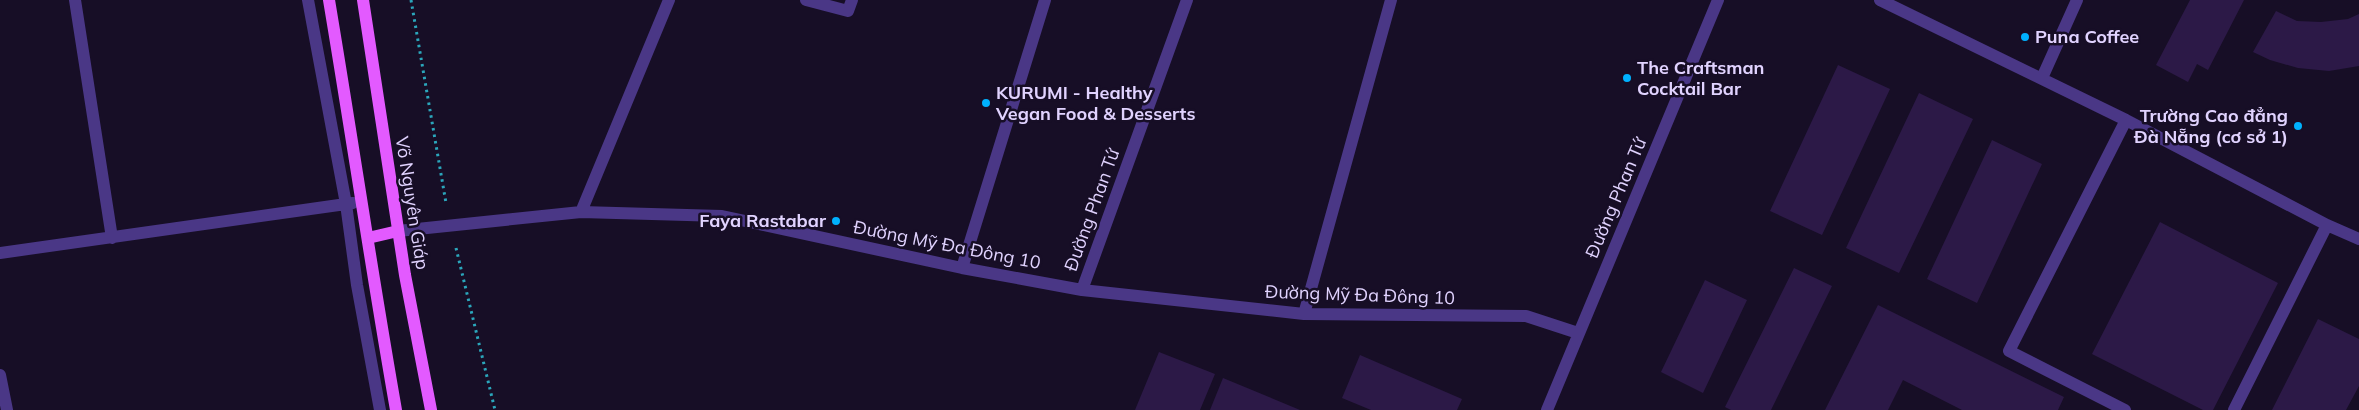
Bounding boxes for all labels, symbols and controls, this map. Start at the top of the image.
place label: Puna Coffee [2035,25,2139,48]
marker: Puna Coffee [2019,31,2031,43]
place label: The Craftsman Cocktail Bar [1637,56,1764,100]
marker: The Craftsman Cocktail Bar [1621,72,1633,84]
place label: KURUMI - Healthy Vegan Food & Desserts [995,81,1195,125]
marker: KURUMI - Healthy Vegan Food & Desserts [980,97,992,109]
place label: Trường Cao đẳng Đà Nẵng (cơ sở 1) [2133,104,2288,148]
marker: Trường Cao đẳng Đà Nẵng (cơ sở 1) [2292,120,2304,132]
street label: Đường Phan Tứ [1580,133,1652,261]
street label: Võ Nguyên Giáp [391,135,434,271]
street label: Đường Phan Tứ [1059,144,1125,274]
place label: Faya Rastabar [699,209,827,232]
marker: Faya Rastabar [830,215,842,227]
street label: Đường Mỹ Đa Đông 10 [852,215,1043,274]
street label: Đường Mỹ Đa Đông 10 [1265,280,1456,309]

